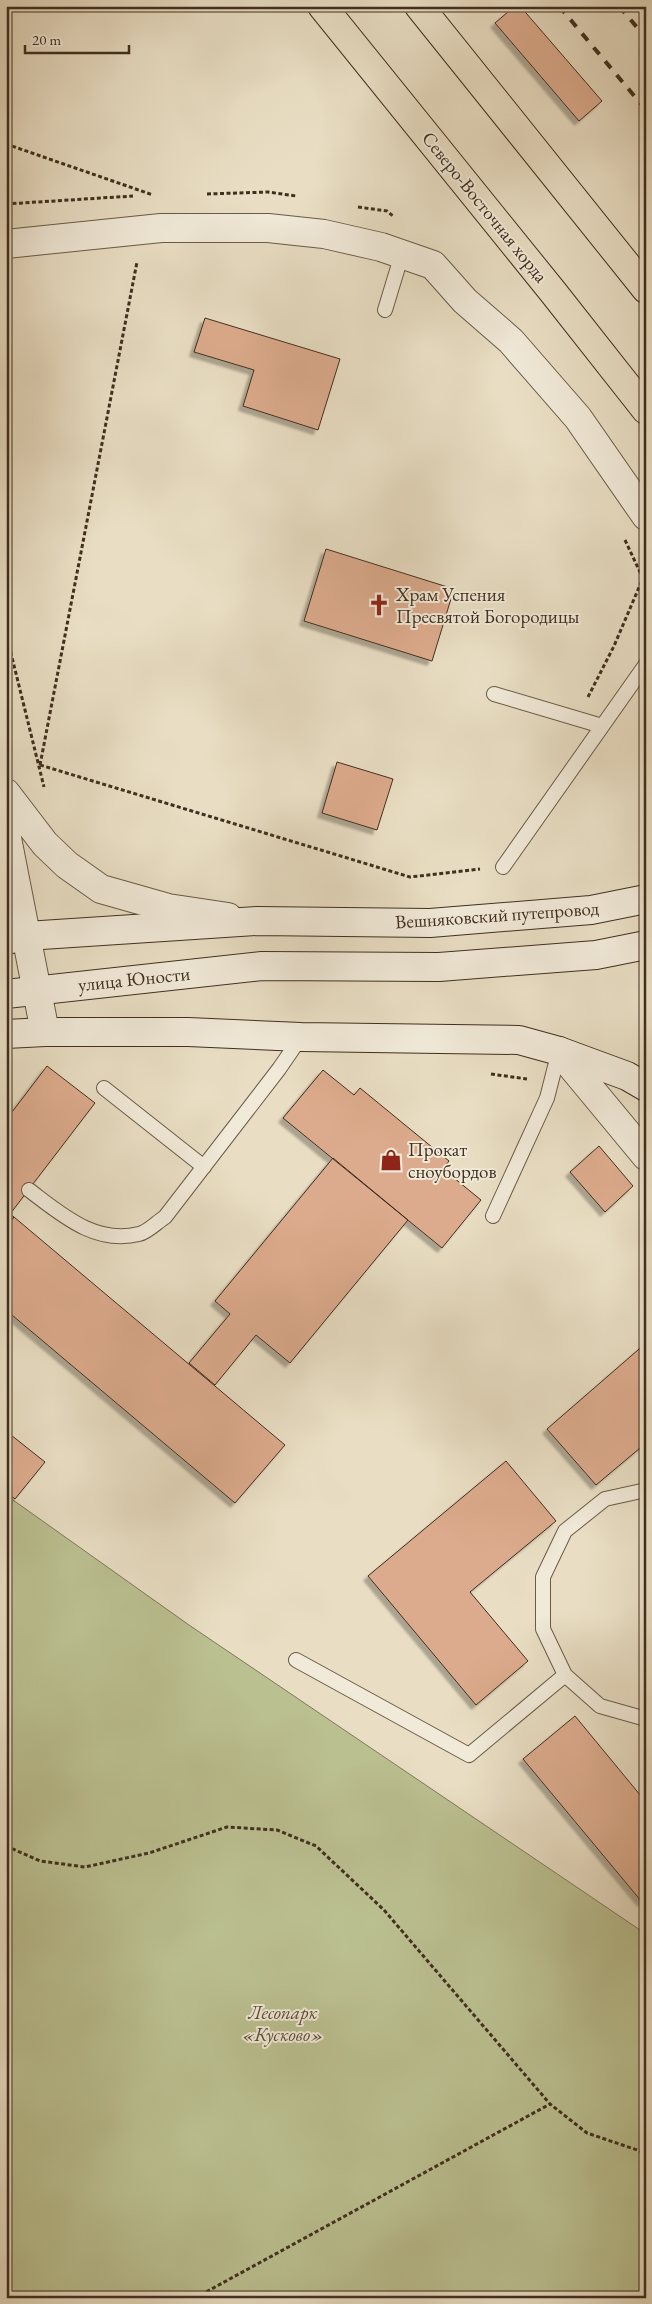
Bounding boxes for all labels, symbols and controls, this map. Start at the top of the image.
scale bar [25,22,129,54]
text: 20 m [32,30,61,49]
street label: Северо-Восточная хорда [416,126,554,288]
place label: Храм Успения Пресвятой Богородицы [395,582,580,629]
church icon: Храм Успения Пресвятой Богородицы [366,592,392,618]
street label: Вешняковский путепровод [394,895,600,935]
street label: улица Юности [77,961,191,997]
place label: Прокат сноубордов [408,1137,496,1184]
shop icon: Прокат сноубордов [378,1147,404,1173]
park label: Лесопарк «Кусково» [242,2000,324,2047]

